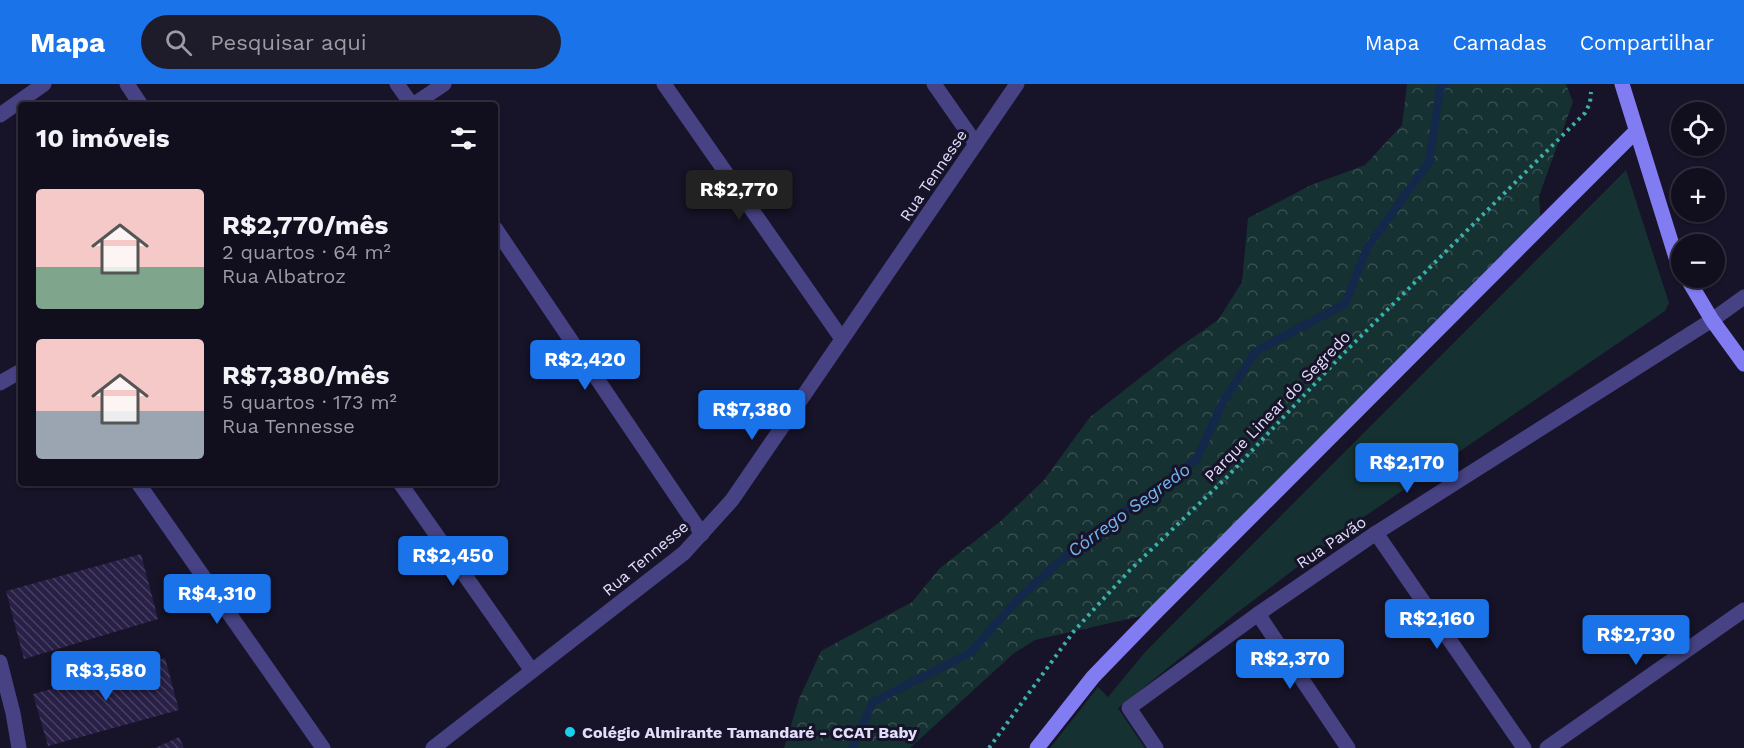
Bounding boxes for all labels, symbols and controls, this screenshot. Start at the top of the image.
search box [141,15,561,69]
text: Mapa [30,26,105,59]
icon: search [162,26,195,59]
text: Pesquisar aqui [210,30,367,55]
text: Mapa [1365,30,1419,55]
text: Camadas [1452,30,1547,55]
text: Compartilhar [1580,30,1714,55]
map controls [1671,102,1725,288]
button: locate [1671,102,1725,156]
icon: filters [447,122,480,155]
text: 10 imóveis [36,123,170,153]
street label: Rua Tennesse [896,126,971,225]
button: + [1671,168,1725,222]
pin: R$2,770 [684,170,794,221]
text: R$2,770 [700,177,778,201]
text: R$2,770/mês [222,210,388,240]
icon: home [84,213,156,285]
button: − [1671,234,1725,288]
text: 2 quartos · 64 m² [222,240,391,264]
text: Rua Albatroz [222,264,346,288]
street label: Parque Linear do Segredo [1201,327,1354,485]
pin: R$2,420 [530,340,640,391]
text: R$2,420 [544,347,626,371]
text: R$7,380/mês [222,360,389,390]
icon: home [84,363,156,435]
text: 5 quartos · 173 m² [222,390,397,414]
pin: R$7,380 [697,390,807,441]
text: R$7,380 [712,397,792,421]
text: Rua Tennesse [222,414,355,438]
pin: R$2,170 [1352,443,1462,494]
text: R$2,170 [1369,450,1445,474]
water label: Córrego Segredo [1063,458,1194,561]
street label: Rua Pavão [1293,512,1370,573]
street label: Rua Tennesse [598,517,692,600]
pin: R$2,450 [398,536,508,587]
text: R$2,450 [412,543,494,567]
pin: R$4,310 [162,574,272,625]
text: R$4,310 [178,581,256,605]
pin: R$2,160 [1382,599,1492,650]
text: R$2,160 [1399,606,1475,630]
pin: R$2,730 [1581,615,1691,666]
text: R$2,730 [1597,622,1675,646]
pin: R$2,370 [1235,639,1345,690]
text: R$2,370 [1250,646,1330,670]
pin: R$3,580 [51,651,161,702]
text: R$3,580 [65,658,147,682]
place label: Colégio Almirante Tamandaré - CCAT Baby [582,723,918,742]
marker: Colégio Almirante Tamandaré - CCAT Baby [563,725,577,739]

